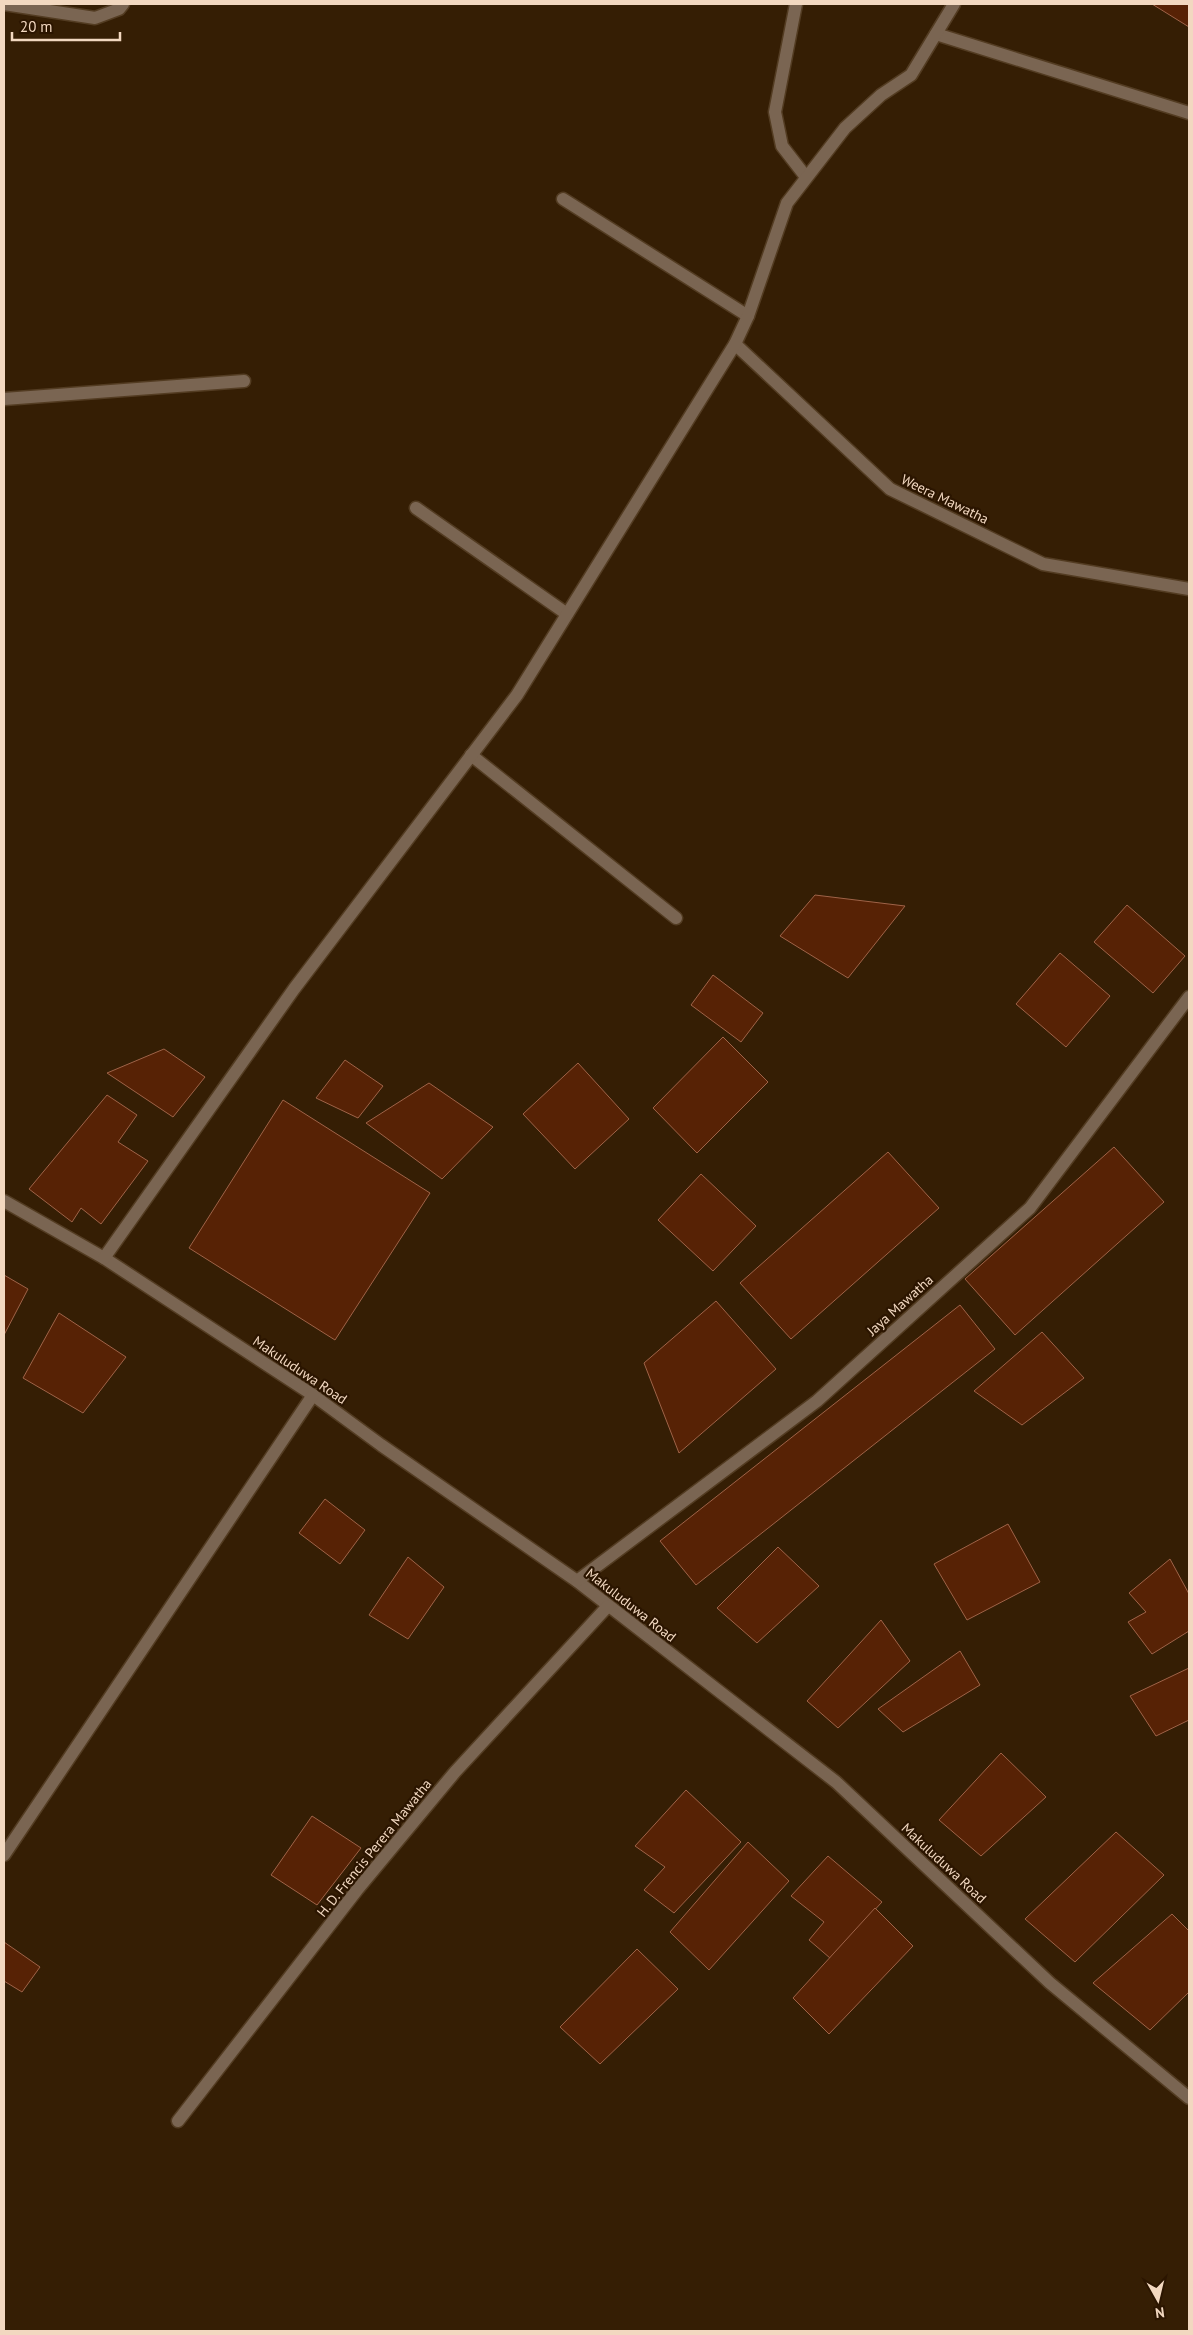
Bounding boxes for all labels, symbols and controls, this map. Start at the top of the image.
scale bar [12,10,120,42]
text: 20 m [20,17,53,36]
street label: Weera Mawatha [898,470,992,528]
street label: Jaya Mawatha [862,1271,937,1340]
street label: Makuluduwa Road [250,1332,350,1408]
street label: Makuluduwa Road [582,1564,680,1646]
street label: H. D. Frencis Perera Mawatha [313,1775,435,1921]
street label: Makuluduwa Road [898,1819,990,1907]
north arrow [1133,2275,1183,2325]
text: N [1154,2303,1166,2322]

